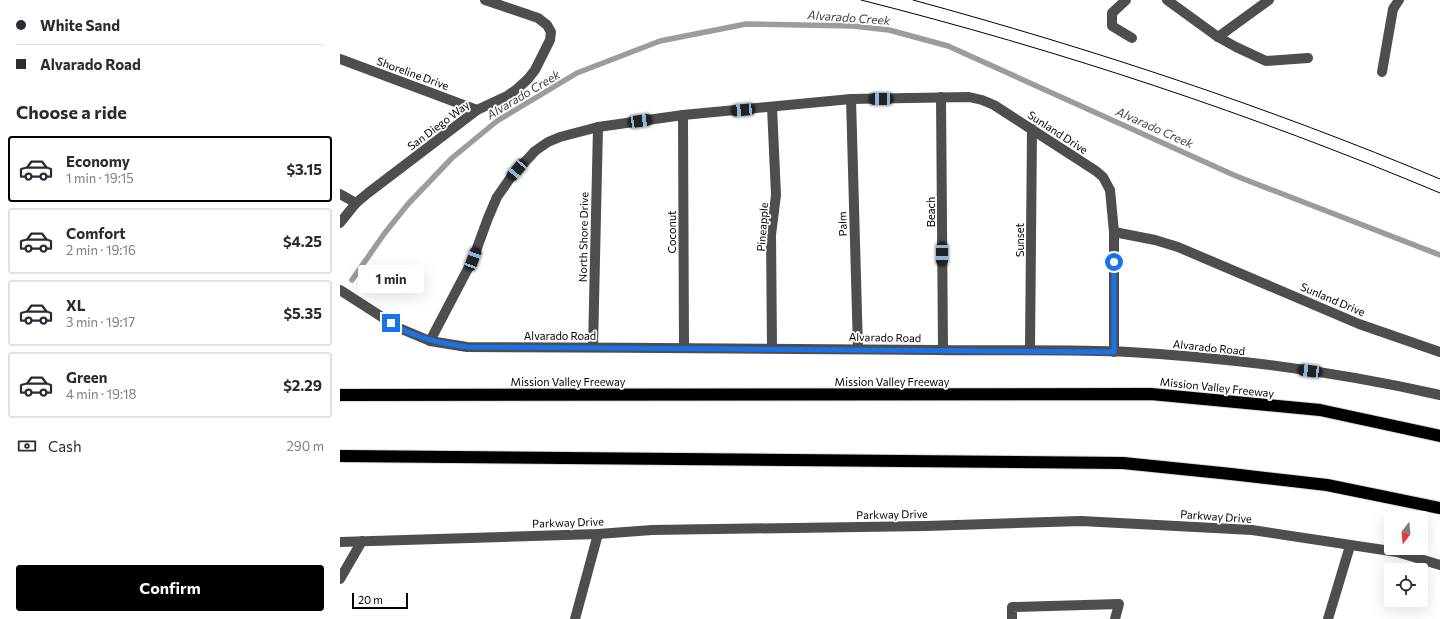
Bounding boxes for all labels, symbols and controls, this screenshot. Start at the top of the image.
water label: Alvarado Creek [806,7,891,27]
text: White Sand [40,16,120,34]
street label: Shoreline Drive [375,54,451,92]
text: Alvarado Road [40,55,141,73]
water label: Alvarado Creek [483,66,563,122]
car [869,93,893,105]
street label: San Diego Way [405,97,472,152]
text: Choose a ride [16,101,127,123]
car [731,103,755,117]
water label: Alvarado Creek [1113,103,1196,150]
street label: Sunland Drive [1026,108,1091,156]
car [627,113,653,129]
icon: car [18,151,54,187]
text: Economy [66,152,130,170]
car [505,157,529,183]
text: $3.15 [286,160,322,178]
text: 1 min · 19:15 [66,170,134,186]
street label: North Shore Drive [576,192,590,282]
street label: Beach [924,197,937,227]
street label: Pineapple [754,202,770,252]
street label: Coconut [665,210,678,254]
street label: Palm [835,211,849,237]
street label: Sunset [1013,222,1026,257]
icon: car [18,223,54,259]
text: Comfort [66,224,126,242]
text: $4.25 [283,232,322,250]
text: 2 min · 19:16 [66,242,136,258]
car [936,242,948,266]
car [463,246,483,272]
route start [1105,253,1123,271]
callout: 1 min [358,265,424,293]
text: 1 min [376,271,406,287]
street label: Sunland Drive [1299,280,1367,318]
icon: car [18,295,54,331]
text: XL [66,296,85,314]
text: $5.35 [283,304,322,322]
text: 3 min · 19:17 [66,314,135,330]
route end [382,314,400,332]
street label: Alvarado Road [524,329,596,342]
street label: Alvarado Road [849,330,921,344]
street label: Alvarado Road [1172,337,1246,357]
car [1297,364,1323,378]
icon: car [18,367,54,403]
text: Green [66,368,107,386]
street label: Mission Valley Freeway [511,375,626,388]
street label: Mission Valley Freeway [835,375,950,388]
street label: Mission Valley Freeway [1159,375,1275,399]
text: $2.29 [283,376,322,394]
text: 4 min · 19:18 [66,386,136,402]
icon: cash [16,435,38,457]
text: Cash [48,437,82,455]
text: 290 m [287,438,324,454]
street label: Parkway Drive [856,507,928,521]
street label: Parkway Drive [1180,507,1252,525]
north arrow [1384,511,1428,555]
map controls [1384,511,1428,607]
street label: Parkway Drive [532,514,604,530]
button: locate [1384,563,1428,607]
button: Confirm [16,565,324,611]
scale bar [352,591,408,610]
text: 20 m [358,593,383,606]

